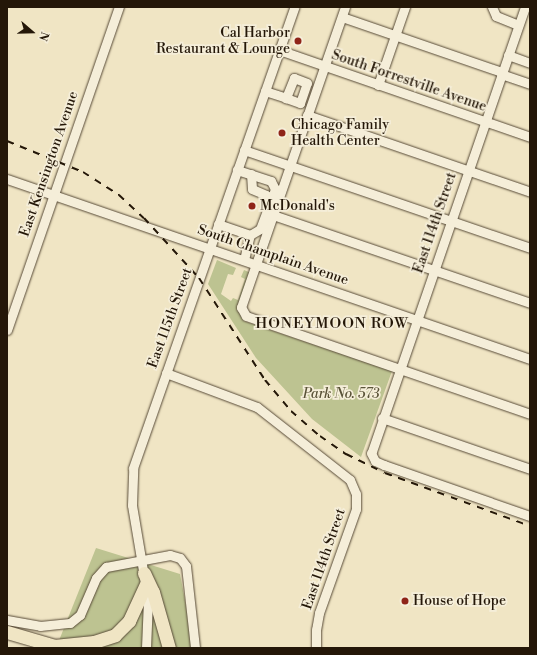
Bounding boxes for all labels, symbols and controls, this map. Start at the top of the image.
north arrow [12,12,52,52]
place label: Cal Harbor Restaurant & Lounge [156,25,290,58]
text: N [35,30,51,43]
marker: Cal Harbor Restaurant & Lounge [293,36,303,46]
street label: South Forrestville Avenue [329,47,489,115]
street label: East Kensington Avenue [16,89,82,239]
place label: Chicago Family Health Center [291,117,389,150]
marker: Chicago Family Health Center [276,127,288,139]
street label: East 114th Street [410,170,460,276]
place label: McDonald's [260,198,335,214]
marker: McDonald's [247,201,257,211]
street label: South Champlain Avenue [195,221,351,289]
street label: East 115th Street [144,266,196,370]
district label: HONEYMOON ROW [255,315,409,333]
park label: Park No. 573 [303,386,379,402]
street label: East 114th Street [299,506,349,612]
place label: House of Hope [413,593,506,609]
marker: House of Hope [400,596,410,606]

